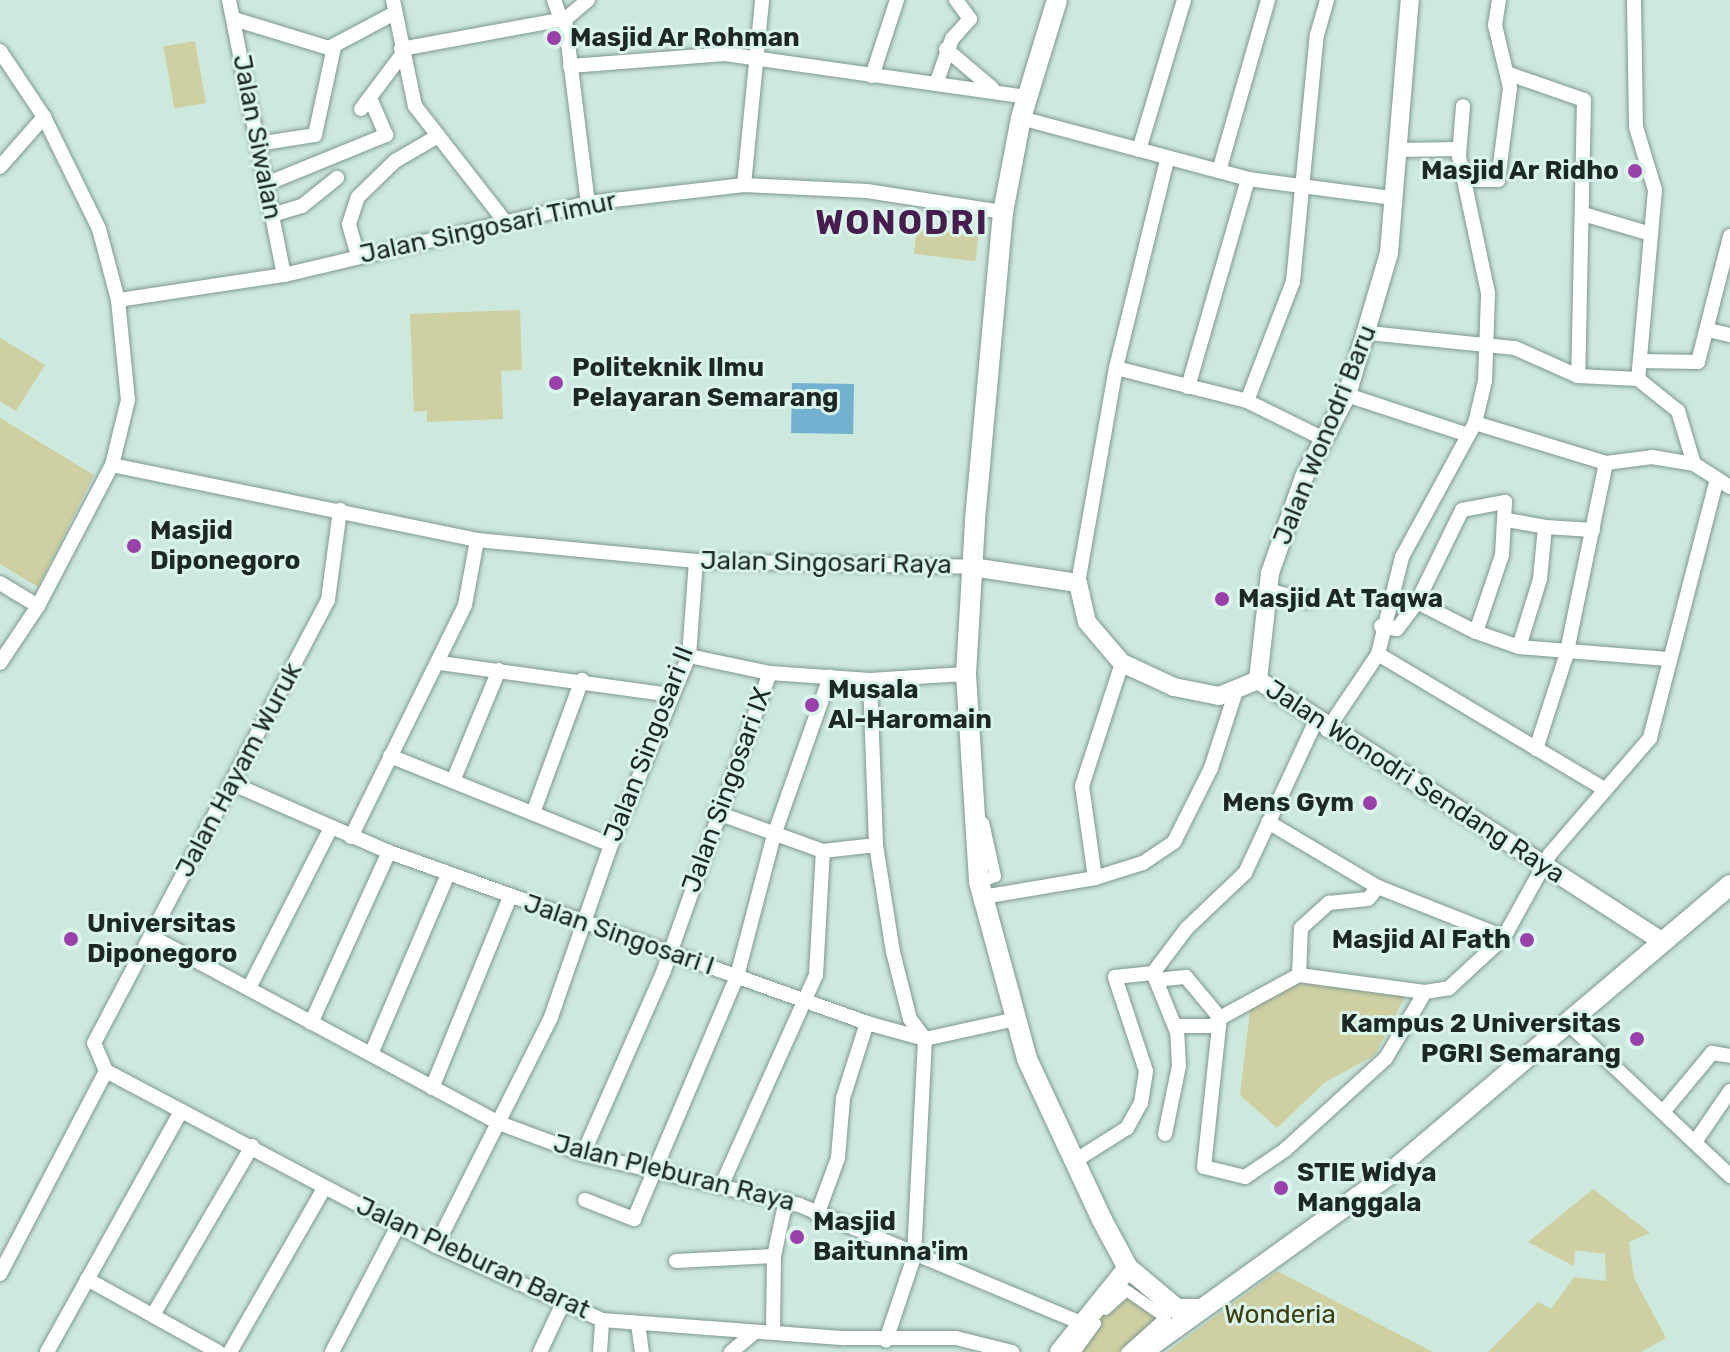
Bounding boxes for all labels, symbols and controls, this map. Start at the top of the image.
place label: Masjid Ar Rohman [570,22,801,54]
marker: Masjid Ar Rohman [545,29,563,47]
street label: Jalan Siwalan [226,52,288,222]
place label: Masjid Ar Ridho [1420,155,1619,187]
marker: Masjid Ar Ridho [1626,162,1644,180]
street label: Jalan Singosari Timur [356,185,620,271]
district label: WONODRI [815,203,989,243]
street label: Jalan Wonodri Baru [1267,320,1383,550]
place label: Politeknik Ilmu Pelayaran Semarang [572,352,839,414]
marker: Politeknik Ilmu Pelayaran Semarang [547,374,565,392]
place label: Masjid Diponegoro [150,515,300,576]
marker: Masjid Diponegoro [125,537,143,555]
street label: Jalan Singosari Raya [700,545,952,581]
place label: Masjid At Taqwa [1238,583,1444,615]
marker: Masjid At Taqwa [1213,590,1231,608]
street label: Jalan Singosari II [597,642,701,846]
street label: Jalan Hayam Wuruk [169,657,309,883]
street label: Jalan Wonodri Sendang Raya [1259,673,1571,891]
place label: Musala Al-Haromain [828,674,992,736]
street label: Jalan Singosari IX [675,683,779,897]
marker: Musala Al-Haromain [803,696,821,714]
place label: Mens Gym [1222,787,1354,819]
marker: Mens Gym [1361,794,1379,812]
street label: Jalan Singosari I [520,888,718,982]
place label: Universitas Diponegoro [87,908,237,970]
place label: Masjid Al Fath [1331,924,1511,956]
marker: Universitas Diponegoro [62,930,80,948]
marker: Masjid Al Fath [1518,931,1536,949]
place label: Kampus 2 Universitas PGRI Semarang [1340,1008,1621,1070]
marker: Kampus 2 Universitas PGRI Semarang [1628,1030,1646,1048]
street label: Jalan Pleburan Raya [550,1128,798,1218]
place label: STIE Widya Manggala [1297,1157,1437,1218]
marker: STIE Widya Manggala [1272,1179,1290,1197]
street label: Jalan Pleburan Barat [351,1190,595,1326]
place label: Masjid Baitunna'im [813,1206,969,1268]
marker: Masjid Baitunna'im [788,1228,806,1246]
park label: Wonderia [1224,1299,1336,1331]

